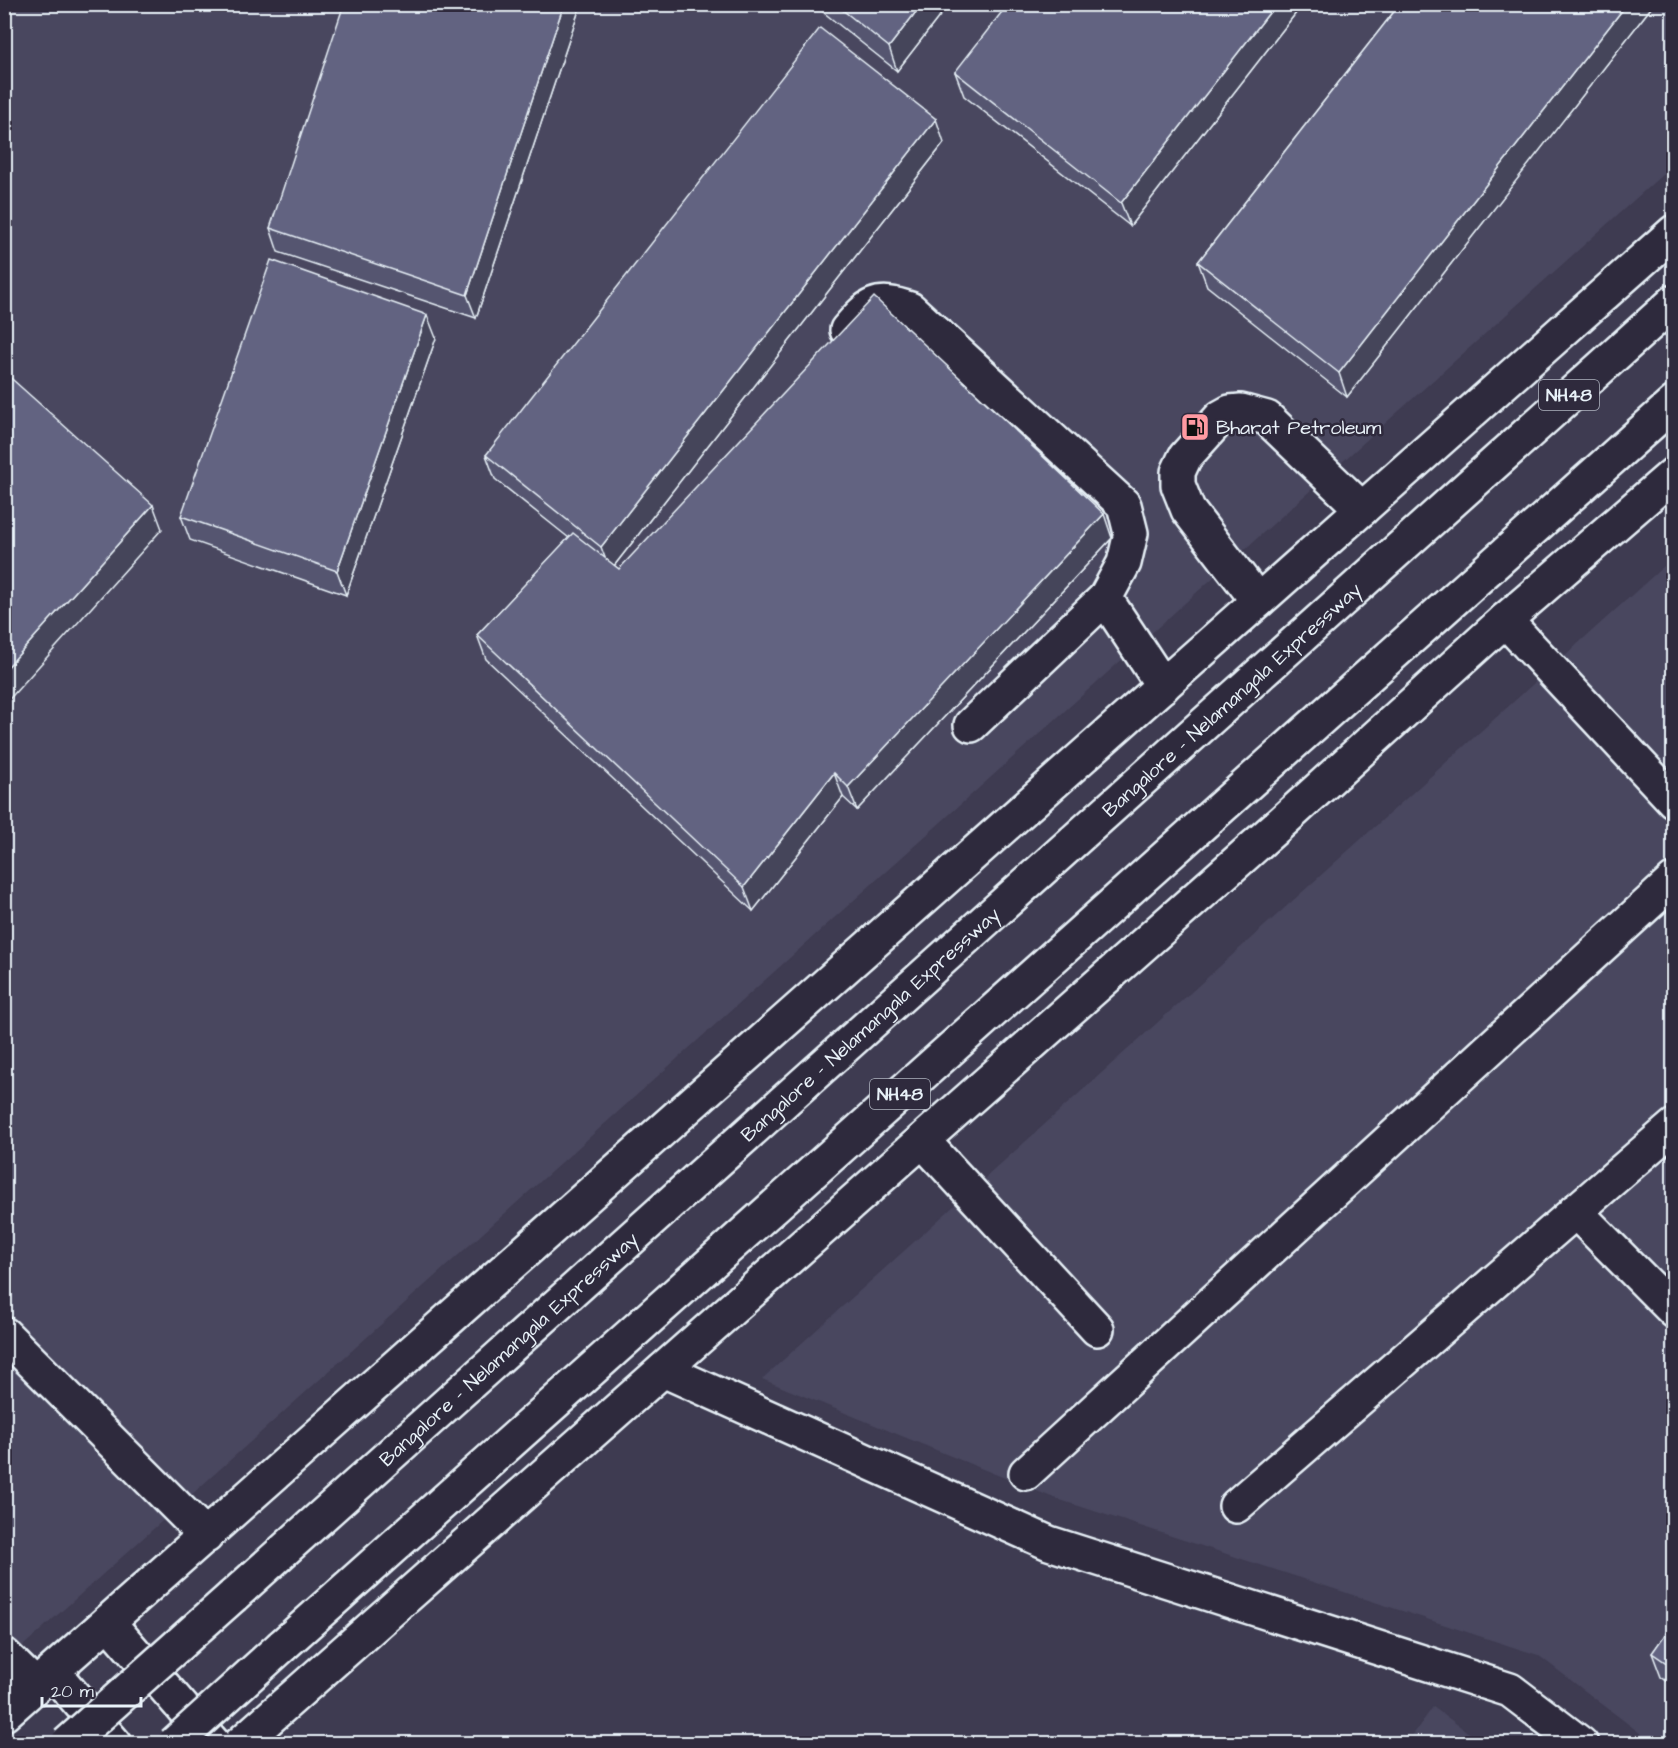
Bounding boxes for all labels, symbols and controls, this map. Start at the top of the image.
road number: NH48 [1539,380,1599,410]
fuel station icon: Bharat Petroleum [1179,411,1211,443]
place label: Bharat Petroleum [1216,414,1382,442]
street label: Bangalore - Nelamangala Expressway [1097,576,1369,824]
street label: Bangalore - Nelamangala Expressway [735,901,1007,1149]
road number: NH48 [870,1079,930,1109]
street label: Bangalore - Nelamangala Expressway [373,1226,645,1473]
scale bar [42,1670,141,1708]
text: 20 m [51,1679,94,1704]

